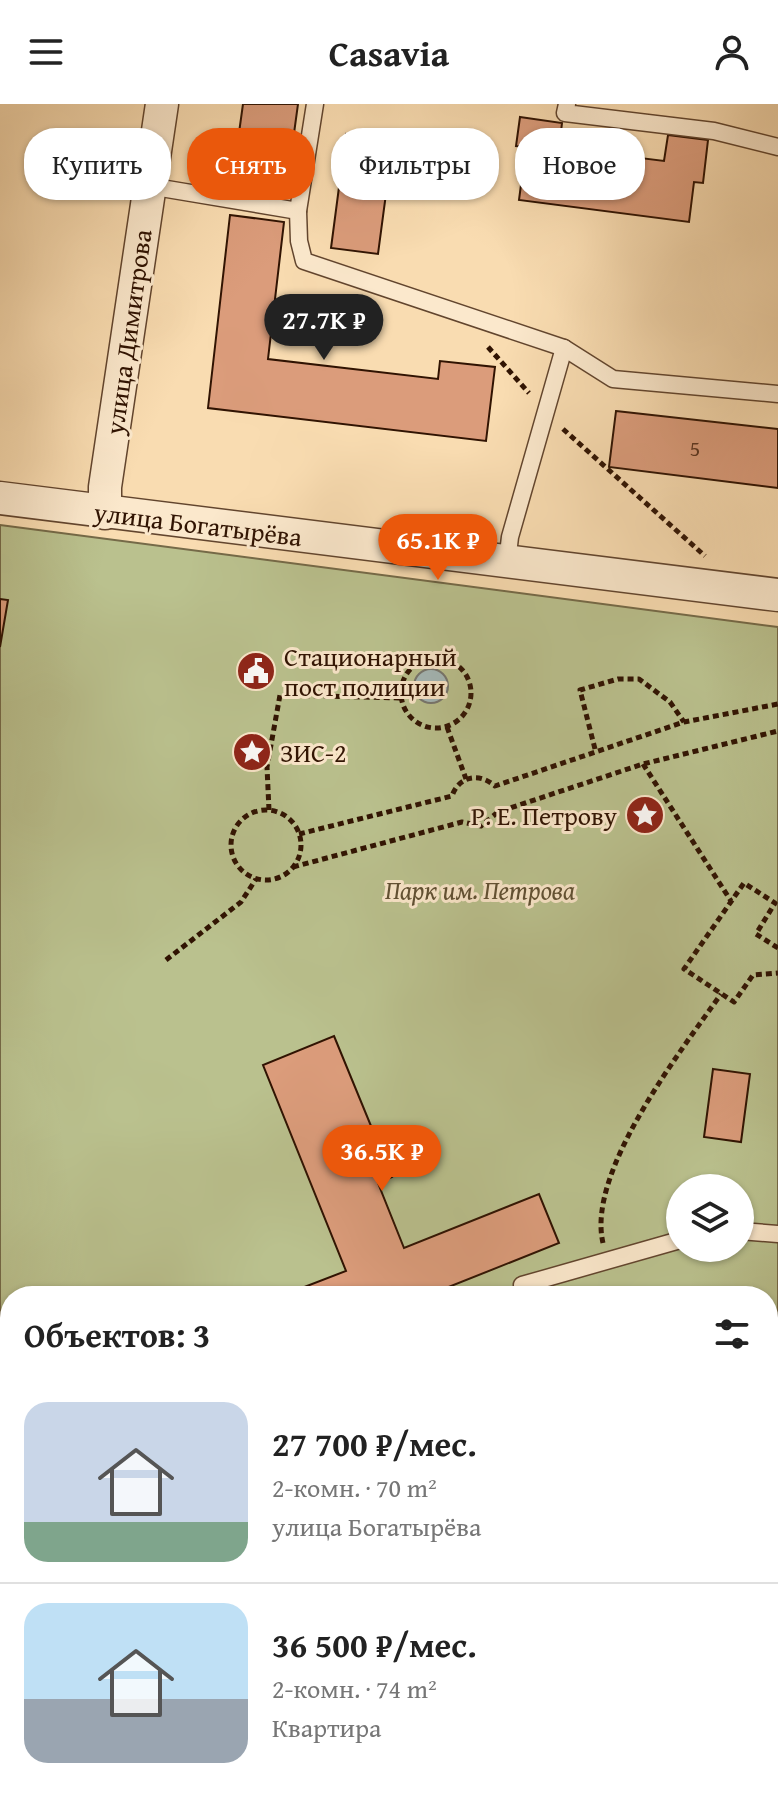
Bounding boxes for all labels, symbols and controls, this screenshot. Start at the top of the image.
text: Casavia [329,26,449,79]
icon: menu [24,30,68,74]
icon: person [710,30,754,74]
chip: Купить [24,128,171,200]
chip: Снять [187,128,315,200]
chip: Фильтры [331,128,499,200]
chip: Новое [515,128,645,200]
street label: улица Димитрова [94,226,162,438]
pin: 27.7K ₽ [250,294,398,362]
text: 27.7K ₽ [282,300,366,339]
house number: 5 [690,432,700,464]
street label: улица Богатырёва [91,492,305,556]
pin: 65.1K ₽ [364,514,512,582]
text: 65.1K ₽ [396,520,480,559]
place label: Стационарный пост полиции [284,637,457,706]
public building icon: Стационарный пост полиции [235,650,277,692]
place icon: ЗИС-2 [231,731,273,773]
place label: ЗИС-2 [280,733,347,772]
place icon: Р. Е. Петрову [624,794,666,836]
place label: Р. Е. Петрову [471,796,617,835]
park label: Парк им. Петрова [385,870,575,909]
pin: 36.5K ₽ [308,1125,456,1193]
text: 36.5K ₽ [340,1131,424,1170]
map controls [666,1174,754,1262]
button: layers [666,1174,754,1262]
text: Объектов: 3 [24,1310,210,1359]
icon: filters [710,1312,754,1356]
text: 27 700 ₽/мес. [272,1419,477,1468]
icon: home [88,1434,184,1530]
text: 2-комн. · 70 m² [272,1468,437,1507]
text: улица Богатырёва [272,1507,481,1546]
text: 36 500 ₽/мес. [272,1620,477,1669]
icon: home [88,1635,184,1731]
text: 2-комн. · 74 m² [272,1669,437,1708]
text: Квартира [272,1708,381,1747]

